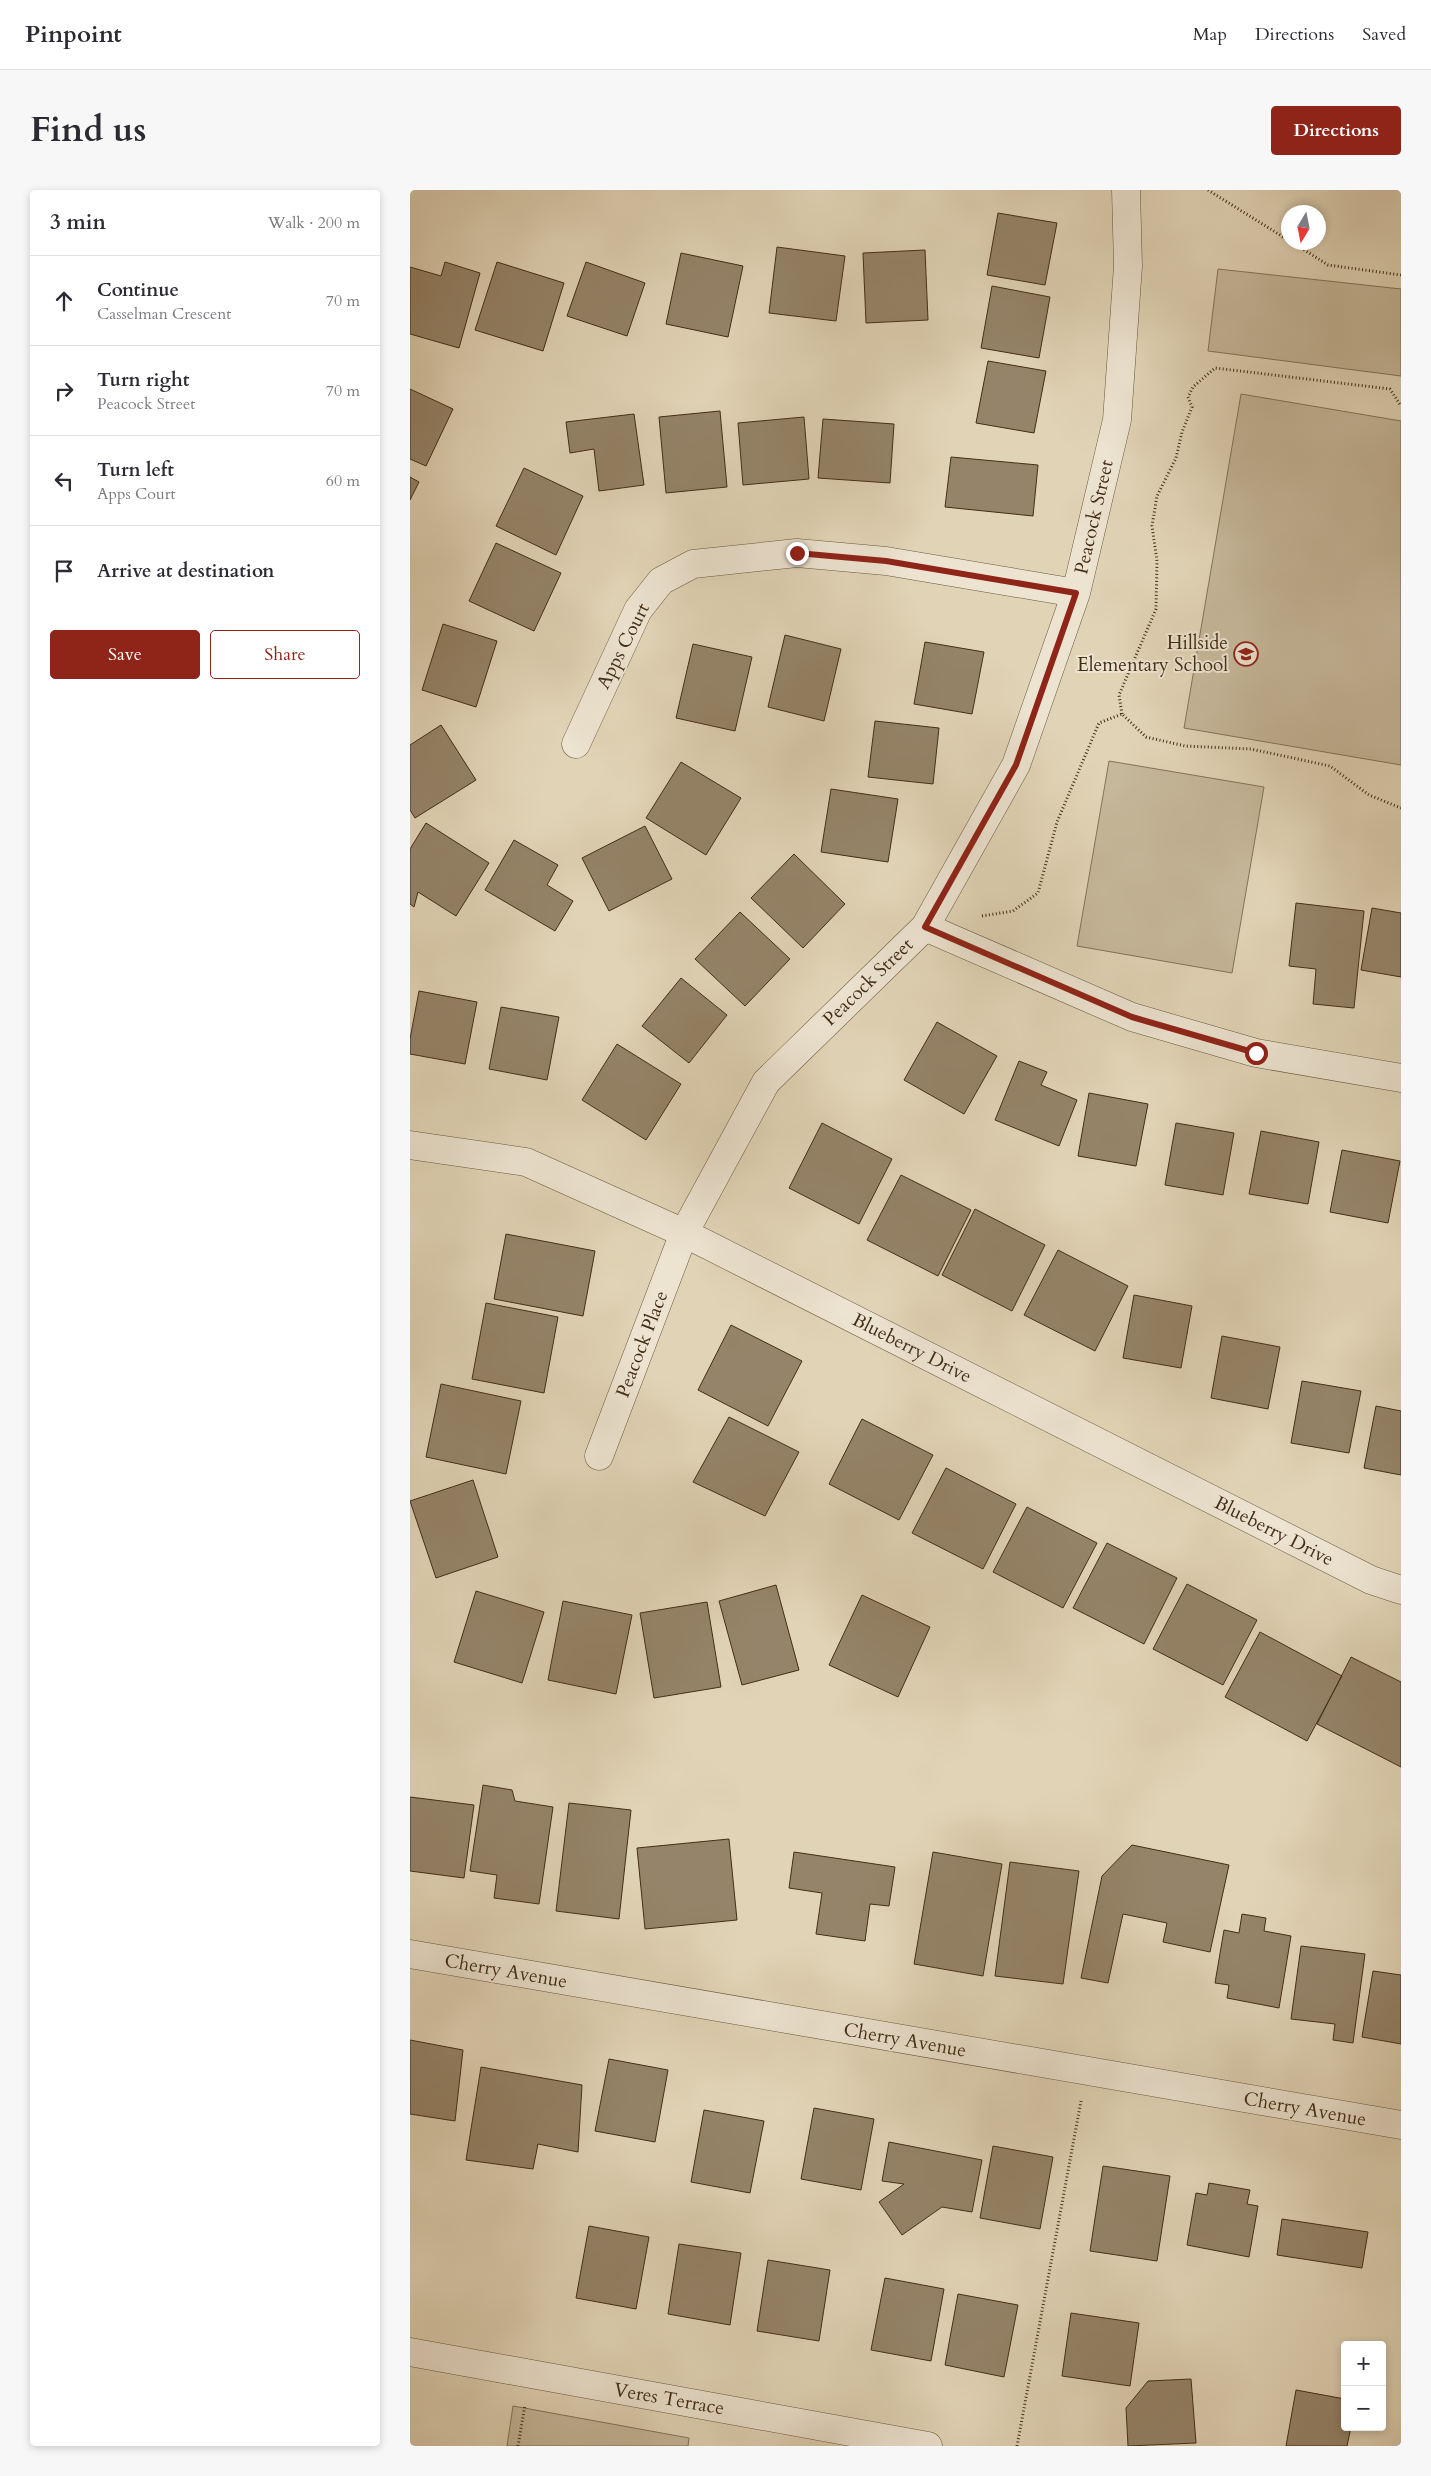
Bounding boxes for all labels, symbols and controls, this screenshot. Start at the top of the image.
text: Pinpoint [25,18,122,51]
text: Map [1193,22,1227,47]
text: Directions [1255,22,1334,47]
text: Saved [1362,22,1406,47]
text: Find us [30,106,146,154]
button: Directions [1271,106,1401,155]
north arrow [1281,205,1326,250]
text: 3 min [50,208,106,237]
text: Walk · 200 m [268,212,360,234]
text: Continue [97,277,179,303]
icon: ahead [50,287,78,315]
text: 70 m [326,290,360,312]
text: Casselman Crescent [97,303,231,325]
text: Turn right [97,367,189,393]
icon: right [50,377,78,405]
text: 70 m [326,380,360,402]
text: Peacock Street [97,393,195,415]
text: Turn left [97,457,174,483]
street label: Peacock Street [1068,457,1120,577]
icon: left [50,467,78,495]
text: 60 m [326,470,360,492]
text: Apps Court [97,483,176,505]
route end [786,542,809,565]
icon: arrive [50,557,78,585]
text: Arrive at destination [97,558,274,584]
street label: Apps Court [590,599,656,693]
button: Save [50,630,200,679]
button: Share [210,630,360,679]
place label: Hillside Elementary School [1077,630,1228,678]
school or university icon: Hillside Elementary School [1233,641,1259,667]
street label: Peacock Street [817,932,919,1032]
route start [1245,1042,1268,1065]
street label: Peacock Place [610,1287,674,1401]
street label: Blueberry Drive [848,1307,976,1389]
street label: Blueberry Drive [1210,1490,1338,1572]
street label: Cherry Avenue [443,1947,569,1995]
street label: Cherry Avenue [842,2016,968,2064]
street label: Cherry Avenue [1242,2085,1368,2133]
map controls [1341,2341,1386,2431]
button: + [1341,2341,1386,2386]
street label: Veres Terrace [612,2377,726,2421]
button: − [1341,2386,1386,2431]

